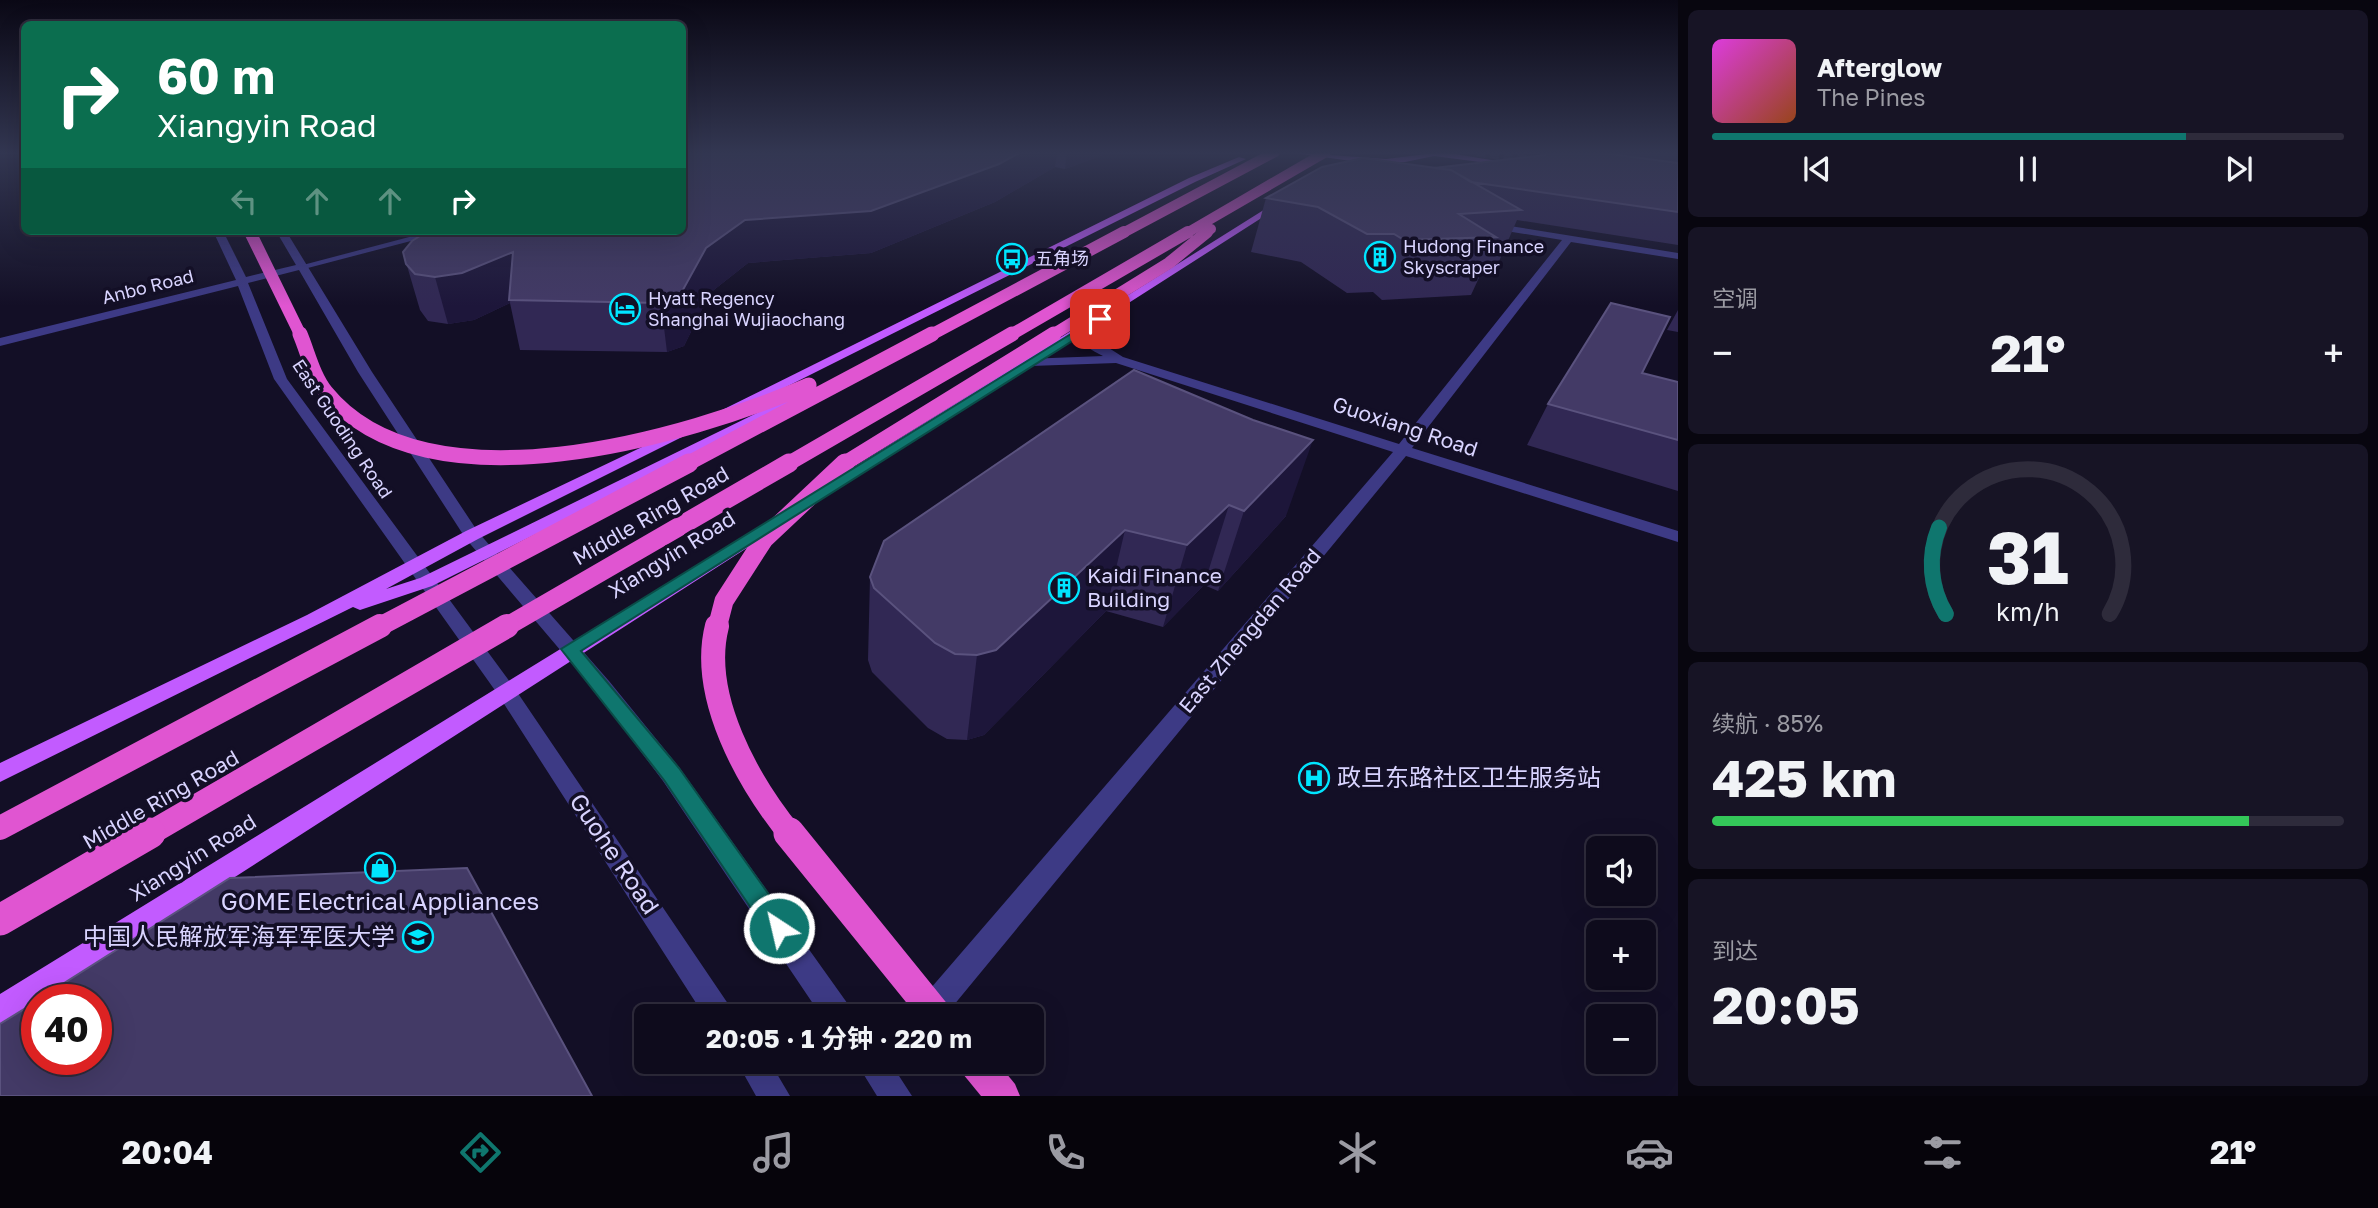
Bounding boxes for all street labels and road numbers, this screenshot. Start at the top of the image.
street label: Anbo Road [100,264,196,308]
street label: East Guoding Road [288,355,398,502]
street label: Guoxiang Road [1329,390,1481,462]
street label: Middle Ring Road [568,460,733,570]
street label: Xiangyin Road [603,505,739,603]
street label: East Zhengdan Road [1173,543,1326,718]
street label: Middle Ring Road [78,744,243,854]
street label: Guohe Road [564,787,666,919]
street label: Xiangyin Road [124,808,260,906]

